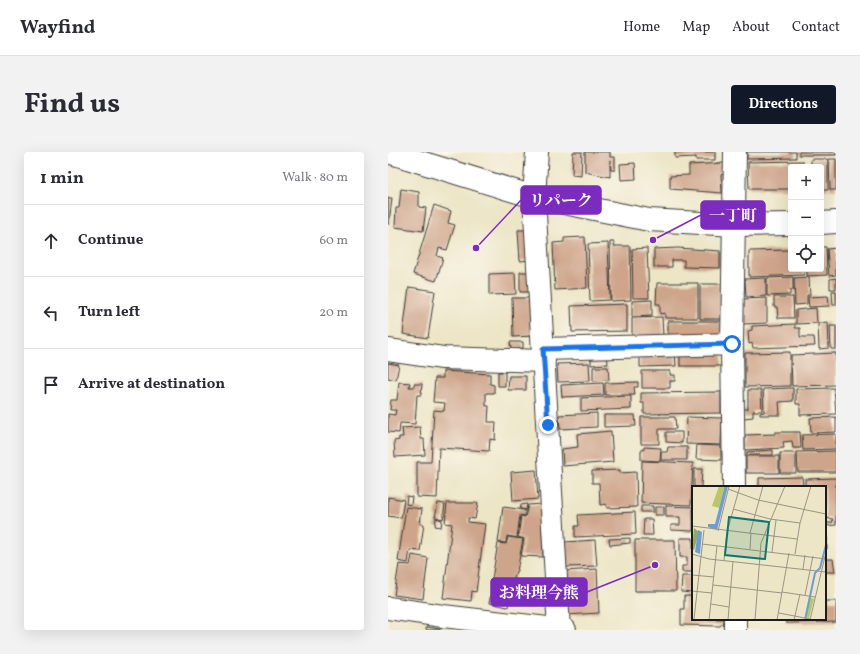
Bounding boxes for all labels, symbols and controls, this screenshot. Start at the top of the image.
text: Wayfind [20,15,95,41]
text: Home [623,18,660,37]
text: Map [682,18,710,37]
text: About [732,18,770,37]
text: Contact [792,18,840,37]
text: Find us [24,85,120,124]
button: Directions [731,85,836,124]
map controls [788,164,824,272]
button: + [788,164,824,200]
text: 1 min [40,167,84,190]
text: Walk · 80 m [282,169,348,187]
callout: リパーク [521,186,601,214]
text: リパーク [529,191,593,213]
button: − [788,200,824,236]
callout: 一丁町 [701,201,765,229]
text: 一丁町 [709,206,757,228]
icon: ahead [40,230,62,252]
text: Continue [78,230,143,251]
text: 60 m [320,232,348,250]
button: locate [788,236,824,272]
icon: left [40,302,62,324]
text: Turn left [78,302,140,323]
text: 20 m [319,304,348,322]
route start [723,335,741,353]
icon: arrive [40,374,62,396]
text: Arrive at destination [78,374,225,395]
route end [539,416,557,434]
inset map [692,486,826,620]
callout: お料理今熊 [491,578,587,606]
text: お料理今熊 [499,583,579,605]

